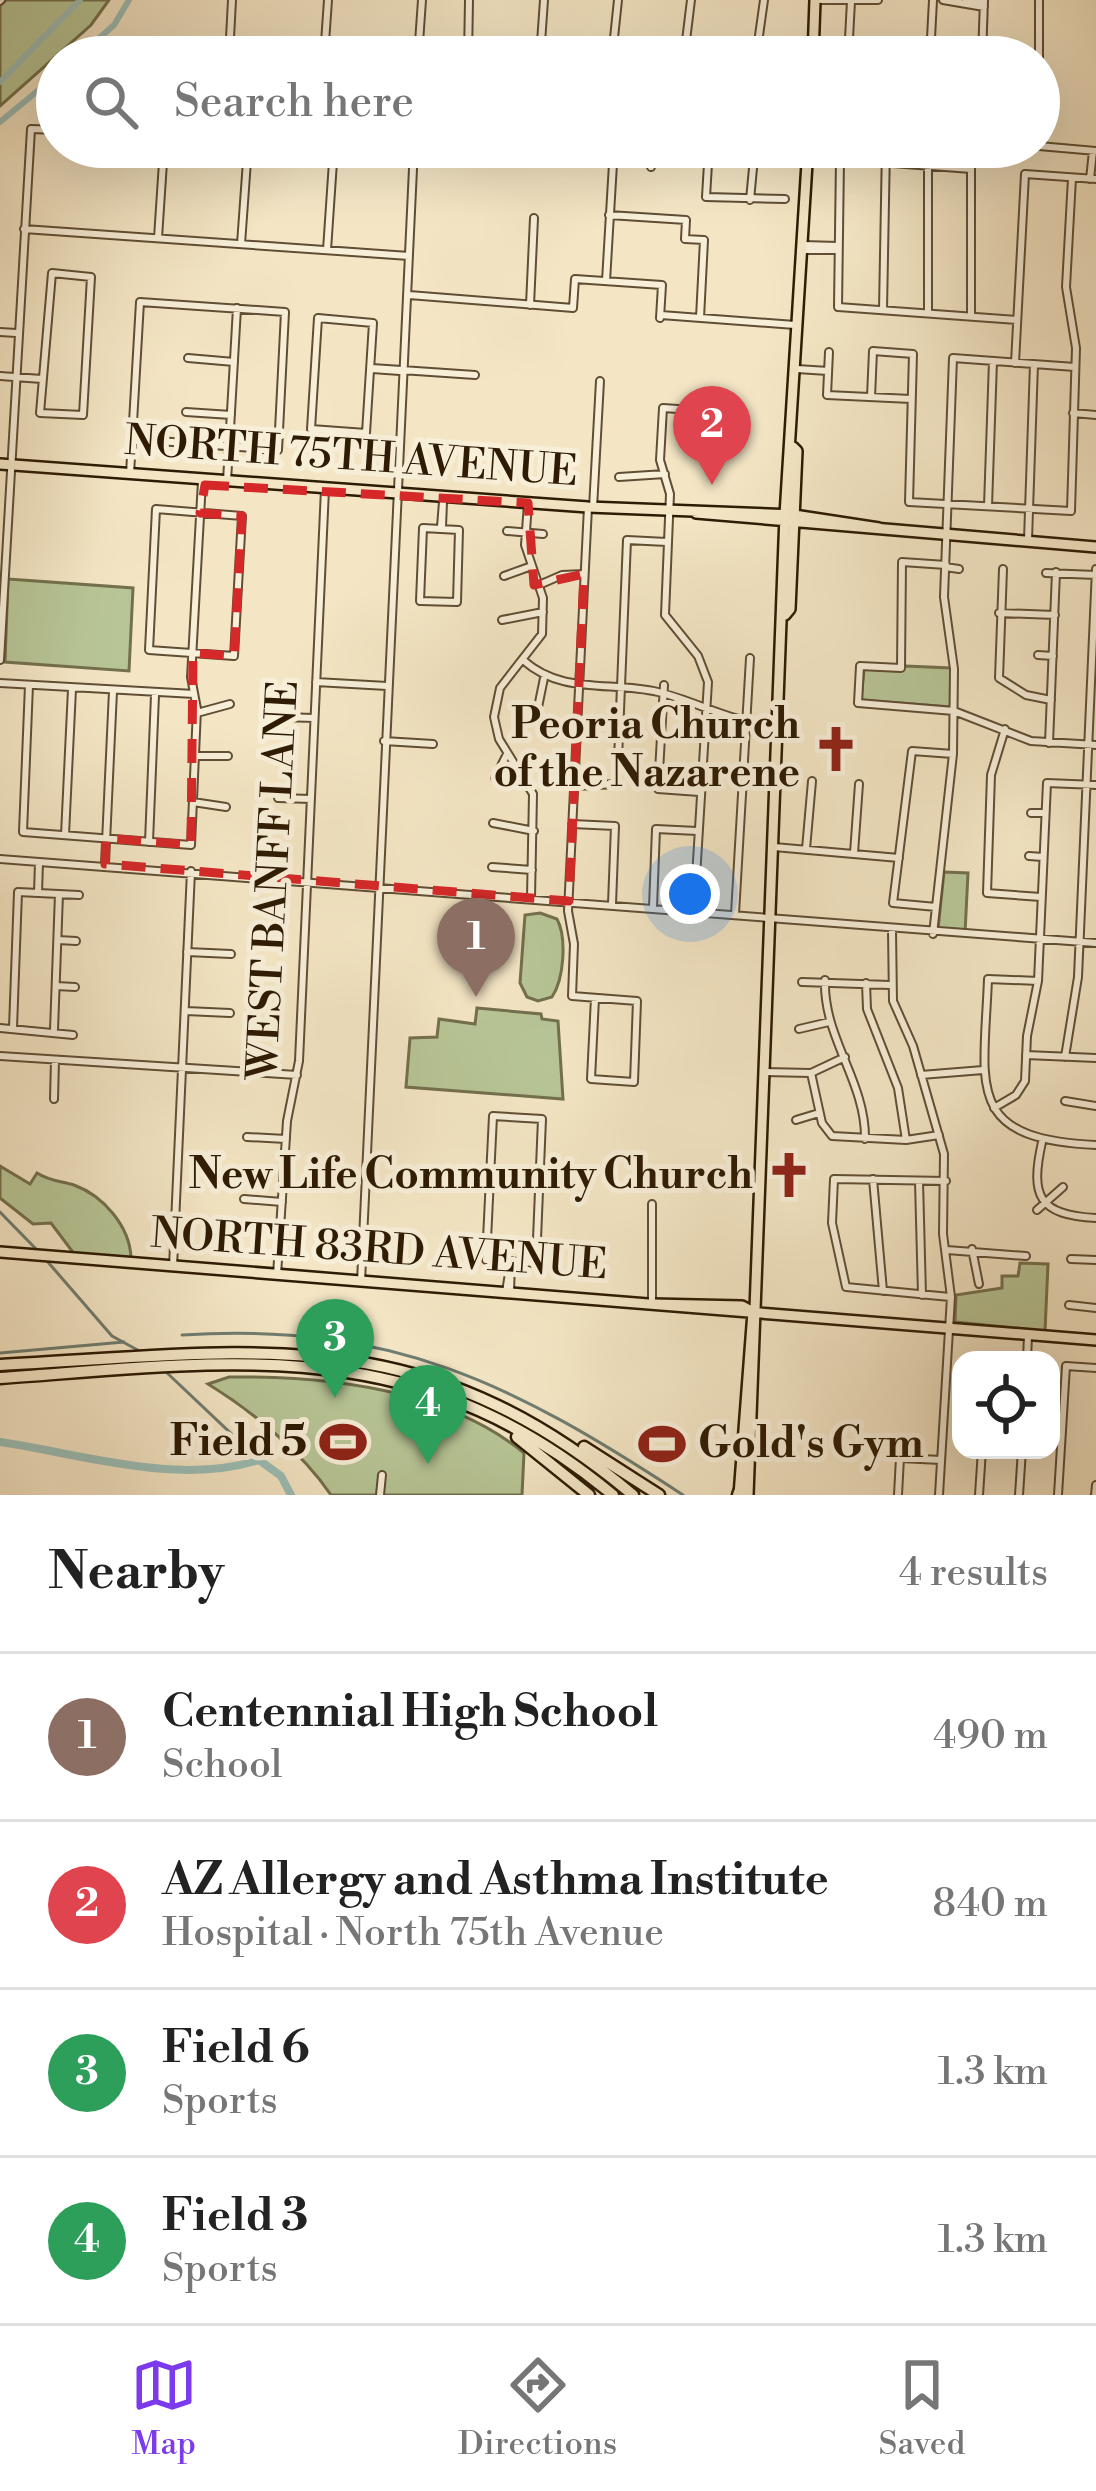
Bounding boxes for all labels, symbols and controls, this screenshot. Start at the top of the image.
search box [36,36,1060,168]
icon: search [78,69,144,135]
text: Search here [174,74,414,131]
pin: 2 [673,386,751,485]
street label: NORTH 75TH AVENUE [123,415,579,499]
street label: WEST BANFF LANE [237,679,311,1083]
place label: Peoria Church of the Nazarene [493,699,800,800]
church icon: Peoria Church of the Nazarene [811,724,861,774]
your location [660,864,720,924]
pin: 1 [437,898,515,997]
place label: New Life Community Church [188,1149,753,1202]
church icon: New Life Community Church [764,1150,814,1200]
street label: NORTH 83RD AVENUE [149,1208,609,1292]
pin: 3 [296,1299,374,1398]
map controls [952,1351,1060,1459]
button: locate [952,1351,1060,1459]
pin: 4 [389,1365,467,1464]
place label: Field 5 [170,1416,307,1469]
sports icon: Field 5 [318,1417,368,1467]
place label: Gold's Gym [698,1418,924,1471]
sports icon: Gold's Gym [637,1419,687,1469]
text: Nearby [48,1541,224,1605]
text: 4 results [899,1549,1048,1598]
text: Centennial High School [162,1684,658,1741]
text: 1 [78,1712,96,1761]
text: 490 m [933,1712,1048,1761]
text: School [162,1741,282,1790]
text: AZ Allergy and Asthma Institute [162,1852,829,1909]
text: 2 [75,1880,99,1929]
text: 840 m [932,1880,1048,1929]
text: Hospital · North 75th Avenue [162,1909,664,1958]
text: Field 6 [162,2020,310,2077]
text: 3 [75,2048,99,2097]
text: 1.3 km [938,2048,1048,2097]
text: Sports [162,2077,278,2126]
text: Field 3 [162,2188,308,2245]
text: 4 [74,2216,100,2265]
text: 1.3 km [938,2216,1048,2265]
text: Sports [162,2245,278,2294]
tab: Map [131,2352,197,2465]
tab: Directions [458,2352,617,2465]
tab: Saved [879,2352,965,2465]

